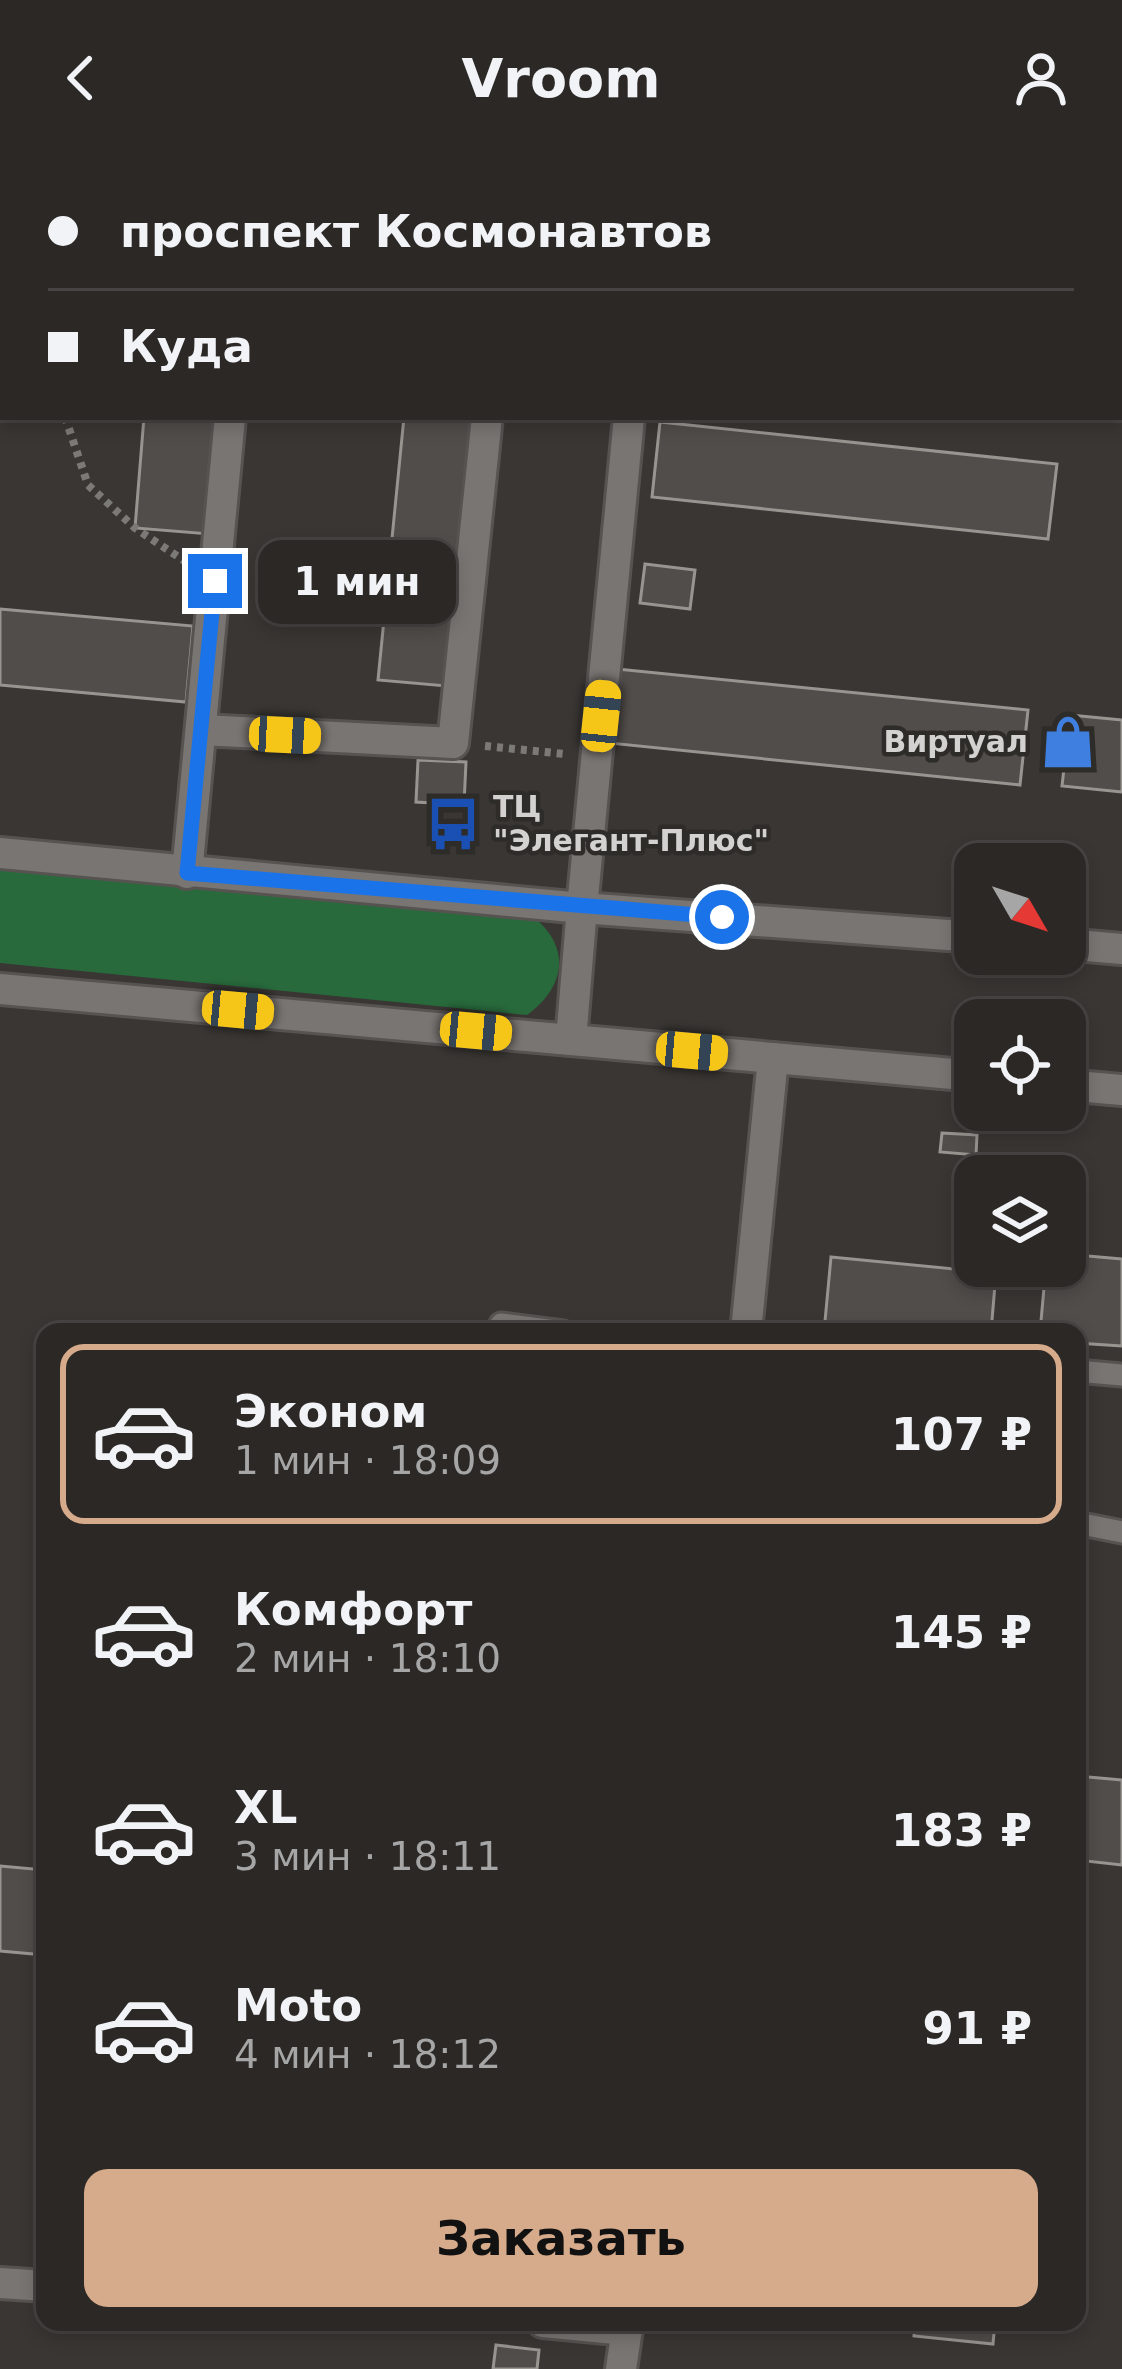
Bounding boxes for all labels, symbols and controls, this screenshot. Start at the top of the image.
icon: back [48,45,114,111]
icon: person [1008,45,1074,111]
text: Vroom [462,47,660,110]
text: проспект Космонавтов [120,205,712,258]
text: Куда [120,320,253,373]
callout: 1 мин [257,539,455,623]
route end [188,554,242,608]
text: 1 мин [294,559,420,604]
car [579,678,623,754]
shop icon: Виртуал [1039,713,1097,771]
car [248,715,322,755]
place label: Виртуал [883,724,1028,759]
place label: ТЦ "Элегант-Плюс" [493,789,769,858]
bus stop icon: ТЦ "Элегант-Плюс" [424,795,482,853]
north arrow [954,843,1086,975]
map controls [954,843,1086,1287]
route start [695,890,749,944]
car [201,989,275,1031]
button: locate [954,999,1086,1131]
car [439,1010,513,1052]
car [655,1030,729,1072]
button: layers [954,1155,1086,1287]
icon: car [90,1380,198,1488]
text: Эконом [234,1385,427,1438]
text: 107 ₽ [891,1408,1032,1461]
text: 1 мин · 18:09 [234,1438,501,1483]
icon: car [90,1578,198,1686]
text: Комфорт [234,1583,472,1636]
text: 145 ₽ [891,1606,1032,1659]
text: 2 мин · 18:10 [234,1636,501,1681]
icon: car [90,1776,198,1884]
text: XL [234,1781,297,1834]
text: 183 ₽ [891,1804,1032,1857]
text: 3 мин · 18:11 [234,1834,501,1879]
icon: car [90,1974,198,2082]
text: Moto [234,1979,362,2032]
text: 91 ₽ [922,2002,1032,2055]
text: 4 мин · 18:12 [234,2032,501,2077]
button: Заказать [84,2169,1038,2307]

